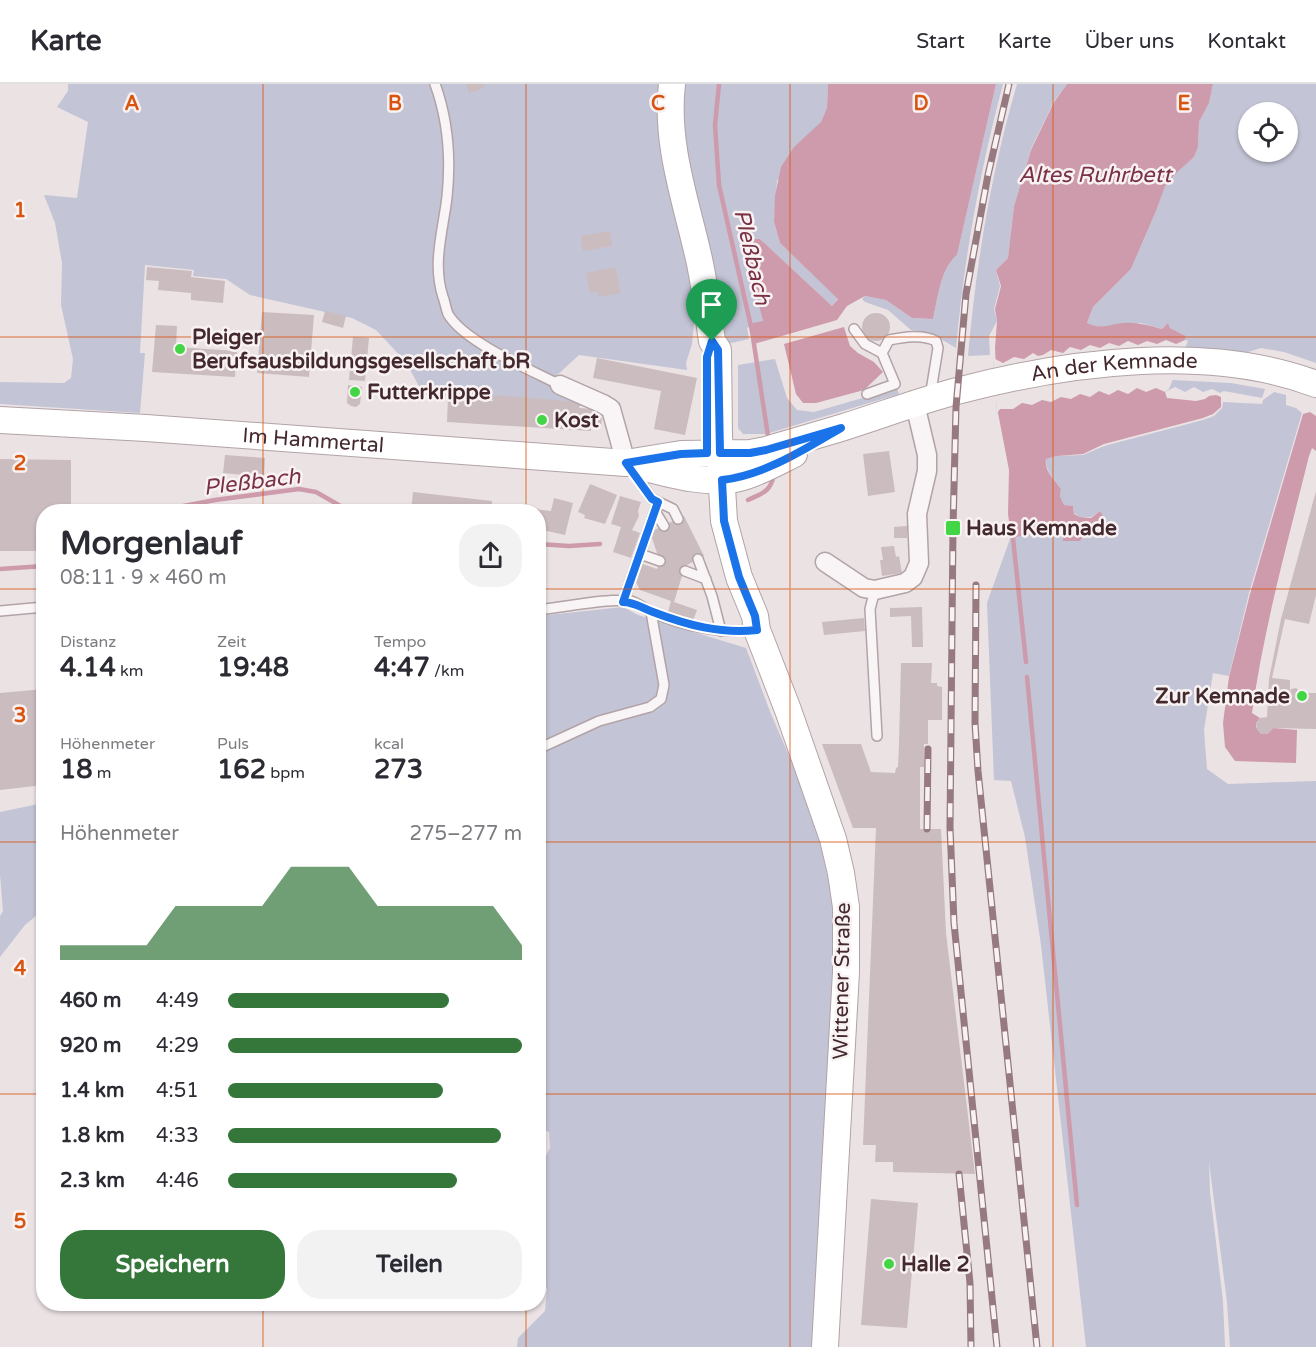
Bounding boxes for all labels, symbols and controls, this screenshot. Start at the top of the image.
text: Karte [30,24,102,58]
text: Start [916,29,965,54]
text: Karte [998,29,1051,54]
text: Über uns [1084,29,1174,54]
text: Kontakt [1207,29,1286,54]
text: A [125,92,140,116]
text: B [388,92,402,116]
text: C [651,92,665,116]
text: D [913,92,929,116]
text: E [1178,92,1191,116]
map controls [1238,102,1298,162]
button: locate [1238,102,1298,162]
water label: Altes Ruhrbett [1019,162,1174,188]
text: 1 [14,199,26,223]
water label: Pleßbach [728,207,776,308]
pin [686,279,737,341]
icon: arrive [695,288,728,321]
place label: Pleiger Berufsausbildungsgesellschaft bR [192,325,530,374]
marker: Pleiger Berufsausbildungsgesellschaft bR [173,342,187,356]
street label: An der Kemnade [1029,348,1198,387]
place label: Futterkrippe [367,380,491,405]
marker: Futterkrippe [348,385,362,399]
place label: Kost [554,408,599,433]
marker: Kost [535,413,549,427]
street label: Im Hammertal [242,423,385,458]
text: 2 [14,452,26,476]
water label: Pleßbach [202,463,302,501]
place label: Haus Kemnade [966,516,1117,541]
marker: Haus Kemnade [944,519,962,537]
text: Morgenlauf [60,524,243,563]
button: share [459,524,522,587]
text: 08:11 · 9 × 460 m [60,566,227,590]
text: Distanz [60,632,116,652]
text: Zeit [217,632,246,652]
text: Tempo [374,632,426,652]
text: 4.14 [60,652,116,683]
text: 19:48 [217,652,289,683]
text: 4:47 [374,652,430,683]
text: km [116,661,143,681]
text: /km [430,661,464,681]
place label: Zur Kemnade [1155,684,1290,709]
marker: Zur Kemnade [1295,689,1309,703]
text: 3 [14,704,26,728]
text: Höhenmeter [60,734,155,754]
text: Puls [217,734,249,754]
text: kcal [374,734,404,754]
text: 18 [60,754,93,785]
text: 162 [217,754,266,785]
text: 273 [374,754,423,785]
text: m [93,763,112,783]
text: bpm [266,763,305,783]
text: Höhenmeter [60,822,179,846]
text: 275–277 m [409,822,522,846]
street label: Wittener Straße [828,902,856,1060]
text: 4 [14,957,27,981]
text: 460 m [60,989,121,1013]
text: 4:49 [156,989,199,1013]
text: 920 m [60,1034,121,1058]
text: 4:29 [156,1034,199,1058]
text: 1.4 km [60,1079,124,1103]
text: 4:51 [156,1079,199,1103]
text: 1.8 km [60,1124,125,1148]
text: 4:33 [156,1124,199,1148]
text: 2.3 km [60,1169,125,1193]
text: 4:46 [156,1169,199,1193]
text: 5 [14,1210,26,1234]
button: Speichern [60,1230,285,1299]
button: Teilen [297,1230,522,1299]
place label: Halle 2 [901,1252,970,1277]
marker: Halle 2 [882,1257,896,1271]

